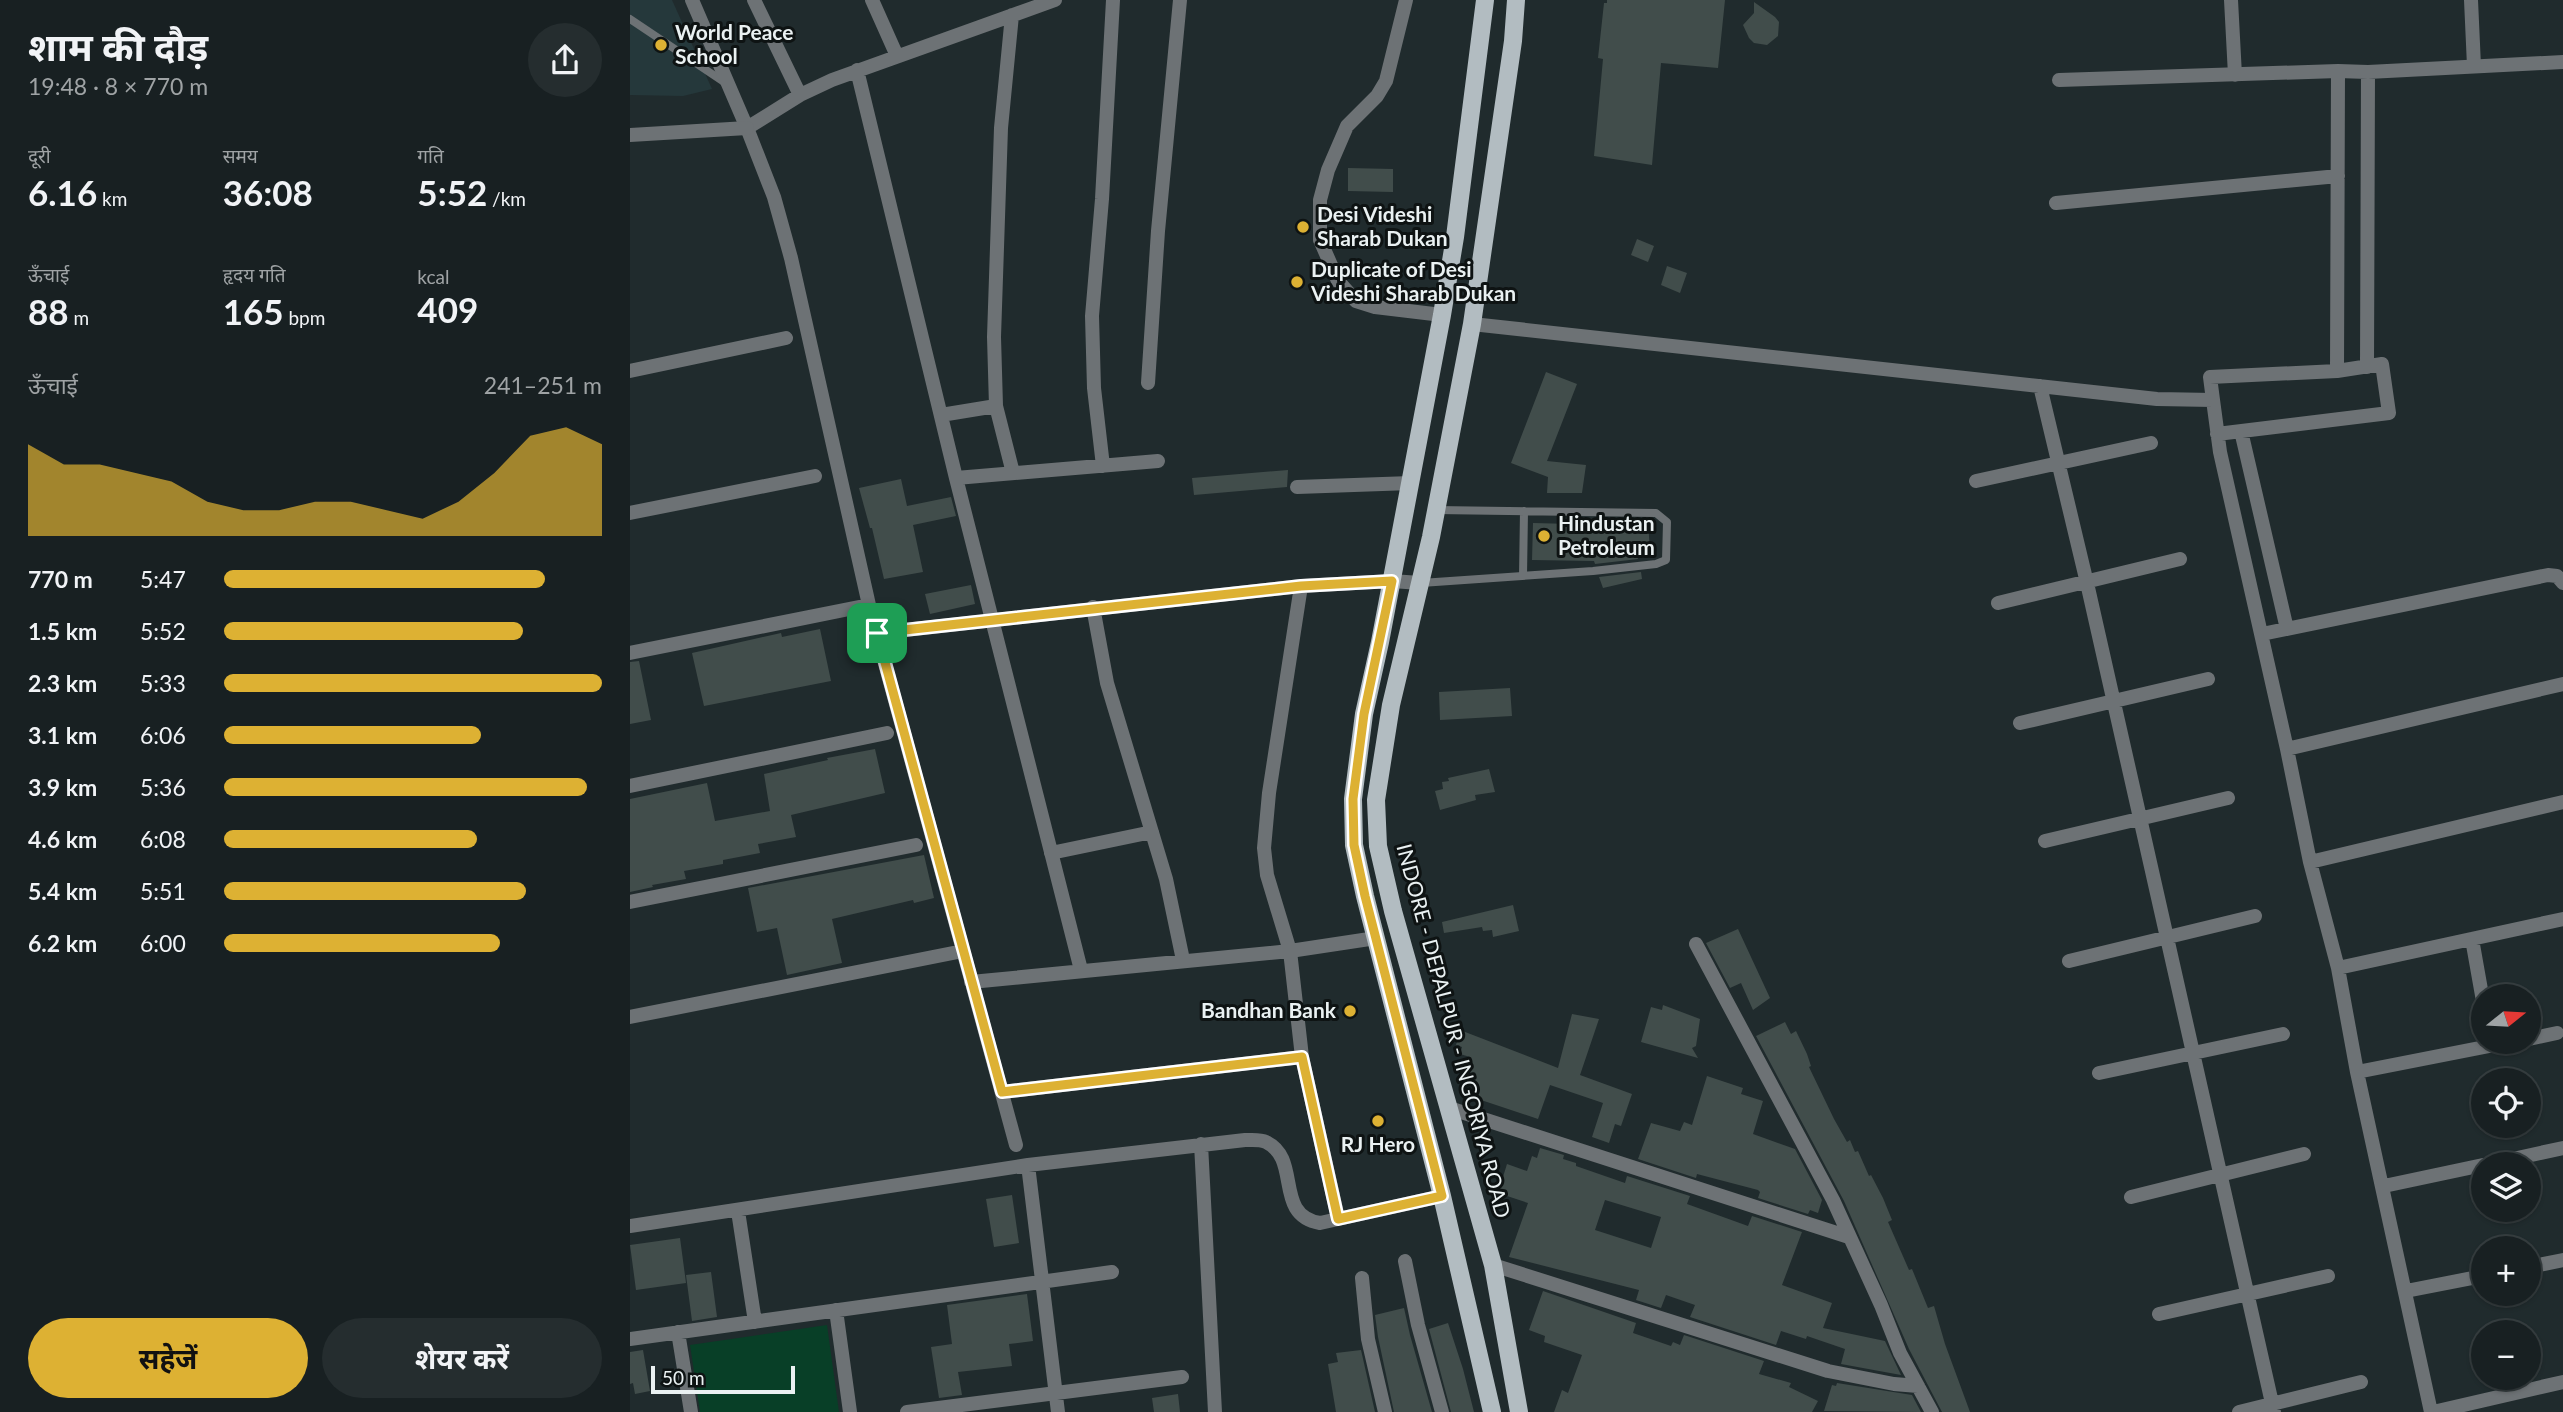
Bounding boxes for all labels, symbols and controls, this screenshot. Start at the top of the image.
place label: World Peace School [675,19,793,68]
text: शाम की दौड़ [28,23,208,69]
button: share [528,23,602,97]
marker: World Peace School [653,37,669,53]
text: 19:48 · 8 × 770 m [28,72,208,100]
text: दूरी [28,144,51,167]
text: समय [223,144,258,167]
text: गति [417,144,444,167]
text: 6.16 [28,171,97,213]
text: 36:08 [223,171,313,213]
text: 5:52 [417,171,487,213]
text: km [97,187,127,210]
text: /km [487,187,526,210]
place label: Desi Videshi Sharab Dukan [1317,201,1448,250]
marker: Desi Videshi Sharab Dukan [1295,219,1311,235]
place label: Duplicate of Desi Videshi Sharab Dukan [1310,256,1516,305]
text: ऊँचाई [28,263,69,286]
text: हृदय गति [223,263,286,286]
text: kcal [417,265,449,288]
marker: Duplicate of Desi Videshi Sharab Dukan [1289,274,1305,290]
text: 409 [417,288,478,330]
text: 88 [28,290,69,332]
text: 165 [223,290,284,332]
text: m [69,306,89,329]
text: bpm [284,306,325,329]
text: ऊँचाई [28,371,78,399]
text: 241–251 m [484,371,602,399]
place label: Hindustan Petroleum [1558,510,1655,559]
marker: Hindustan Petroleum [1536,528,1552,544]
text: 770 m [28,565,93,593]
text: 5:47 [140,565,186,593]
pin [847,603,907,663]
icon: arrive [858,614,896,652]
text: 1.5 km [28,617,97,645]
text: 5:52 [140,617,186,645]
text: 2.3 km [28,669,97,697]
text: 5:33 [140,669,186,697]
text: 3.1 km [28,721,97,749]
text: 6:06 [140,721,186,749]
text: 3.9 km [28,773,97,801]
text: 5:36 [140,773,186,801]
text: 4.6 km [28,825,97,853]
text: 6:08 [140,825,186,853]
street label: INDORE - DEPALPUR - INGORIYA ROAD [1392,841,1517,1220]
text: 5.4 km [28,877,97,905]
text: 5:51 [140,877,186,905]
text: 6.2 km [28,929,97,957]
text: 6:00 [140,929,186,957]
north arrow [2471,984,2541,1054]
map controls [2471,984,2541,1390]
place label: Bandhan Bank [1201,997,1337,1022]
marker: Bandhan Bank [1342,1003,1358,1019]
button: locate [2471,1068,2541,1138]
marker: RJ Hero [1370,1113,1386,1129]
place label: RJ Hero [1341,1131,1415,1156]
button: layers [2471,1152,2541,1222]
button: + [2471,1236,2541,1306]
button: सहेजें [28,1318,308,1398]
button: शेयर करें [322,1318,602,1398]
button: − [2471,1320,2541,1390]
scale bar [651,1363,794,1395]
text: 50 m [662,1366,705,1389]

